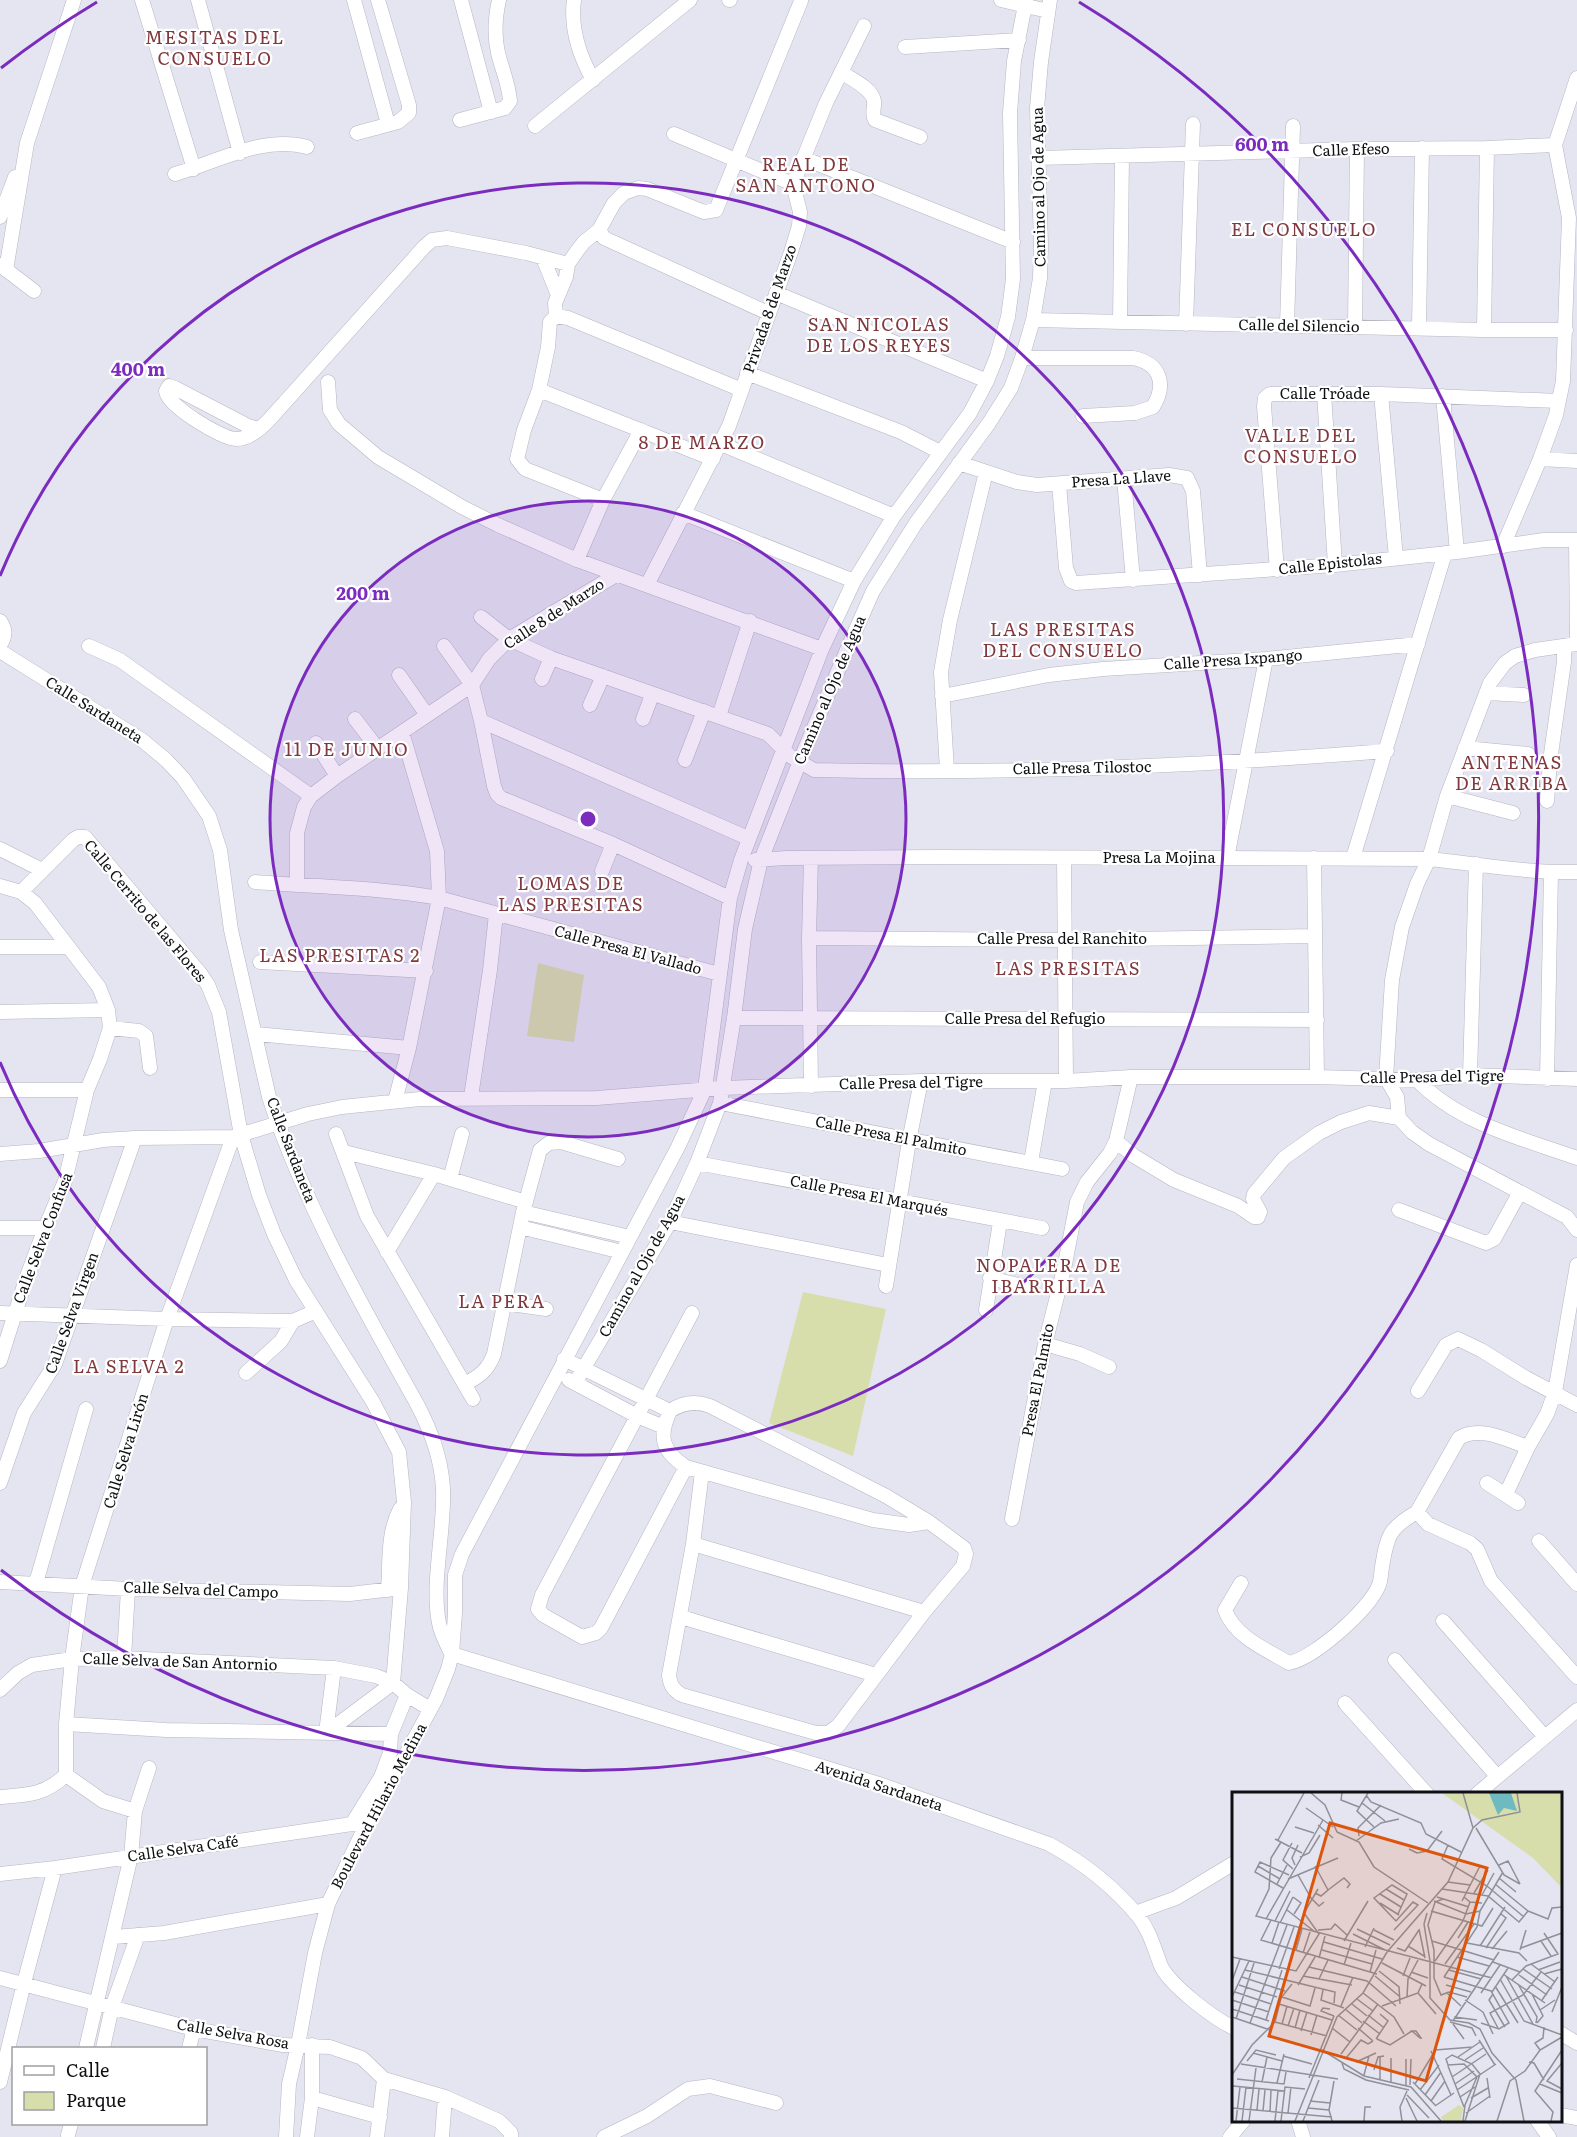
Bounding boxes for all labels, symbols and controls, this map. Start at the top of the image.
district label: MESITAS DEL CONSUELO [145,23,285,71]
street label: Camino al Ojo de Agua [1025,106,1050,267]
text: 600 m [1235,130,1289,157]
street label: Calle Efeso [1312,136,1390,161]
district label: REAL DE SAN ANTONO [736,150,876,198]
district label: EL CONSUELO [1231,215,1377,242]
street label: Privada 8 de Marzo [736,241,801,376]
district label: SAN NICOLAS DE LOS REYES [806,310,952,358]
street label: Calle del Silencio [1238,312,1360,337]
text: 400 m [111,355,165,382]
street label: Calle Tróade [1280,381,1370,404]
district label: VALLE DEL CONSUELO [1244,421,1358,469]
district label: 8 DE MARZO [638,428,766,455]
street label: Presa La Llave [1070,463,1172,492]
street label: Calle Epistolas [1277,546,1383,579]
street label: Calle 8 de Marzo [498,571,608,654]
text: 200 m [336,579,390,606]
street label: Camino al Ojo de Agua [787,610,871,768]
district label: LAS PRESITAS DEL CONSUELO [982,615,1144,663]
street label: Calle Presa Ixpango [1163,642,1303,675]
street label: Calle Sardaneta [41,669,149,748]
district label: 11 DE JUNIO [285,735,409,762]
district label: ANTENAS DE ARRIBA [1455,748,1569,796]
street label: Calle Presa Tilostoc [1012,754,1152,779]
centre of rings [578,809,598,829]
street label: Calle Cerrito de las Flores [79,834,213,987]
street label: Presa La Mojina [1102,845,1217,868]
district label: LOMAS DE LAS PRESITAS [498,869,644,917]
street label: Calle Presa El Vallado [552,918,705,979]
street label: Calle Presa del Ranchito [977,926,1147,949]
district label: LAS PRESITAS 2 [259,941,421,968]
district label: LAS PRESITAS [995,954,1141,981]
street label: Calle Presa del Refugio [945,1006,1106,1029]
street label: Calle Presa del Tigre [1360,1063,1504,1088]
street label: Calle Presa del Tigre [839,1069,983,1094]
street label: Calle Sardaneta [262,1093,323,1206]
street label: Calle Presa El Palmito [814,1109,969,1161]
street label: Calle Selva Confusa [6,1168,78,1307]
street label: Calle Presa El Marqués [788,1168,950,1221]
street label: Camino al Ojo de Agua [592,1189,690,1341]
street label: Calle Selva Virgen [38,1248,103,1377]
district label: NOPALERA DE IBARRILLA [976,1251,1122,1299]
district label: LA PERA [458,1287,546,1314]
street label: Presa El Palmito [1014,1321,1059,1438]
district label: LA SELVA 2 [73,1352,185,1379]
street label: Calle Selva Lirón [96,1390,153,1511]
street label: Calle Selva del Campo [123,1574,279,1603]
street label: Calle Selva de San Antornio [82,1646,278,1675]
street label: Boulevard Hilario Medina [324,1717,432,1893]
street label: Avenida Sardaneta [813,1753,947,1816]
inset map [1232,1792,1562,2122]
street label: Calle Selva Café [126,1828,240,1867]
street label: Calle Selva Rosa [175,2011,292,2054]
legend [12,2047,207,2125]
text: Calle [66,2056,109,2083]
text: Parque [66,2086,126,2113]

